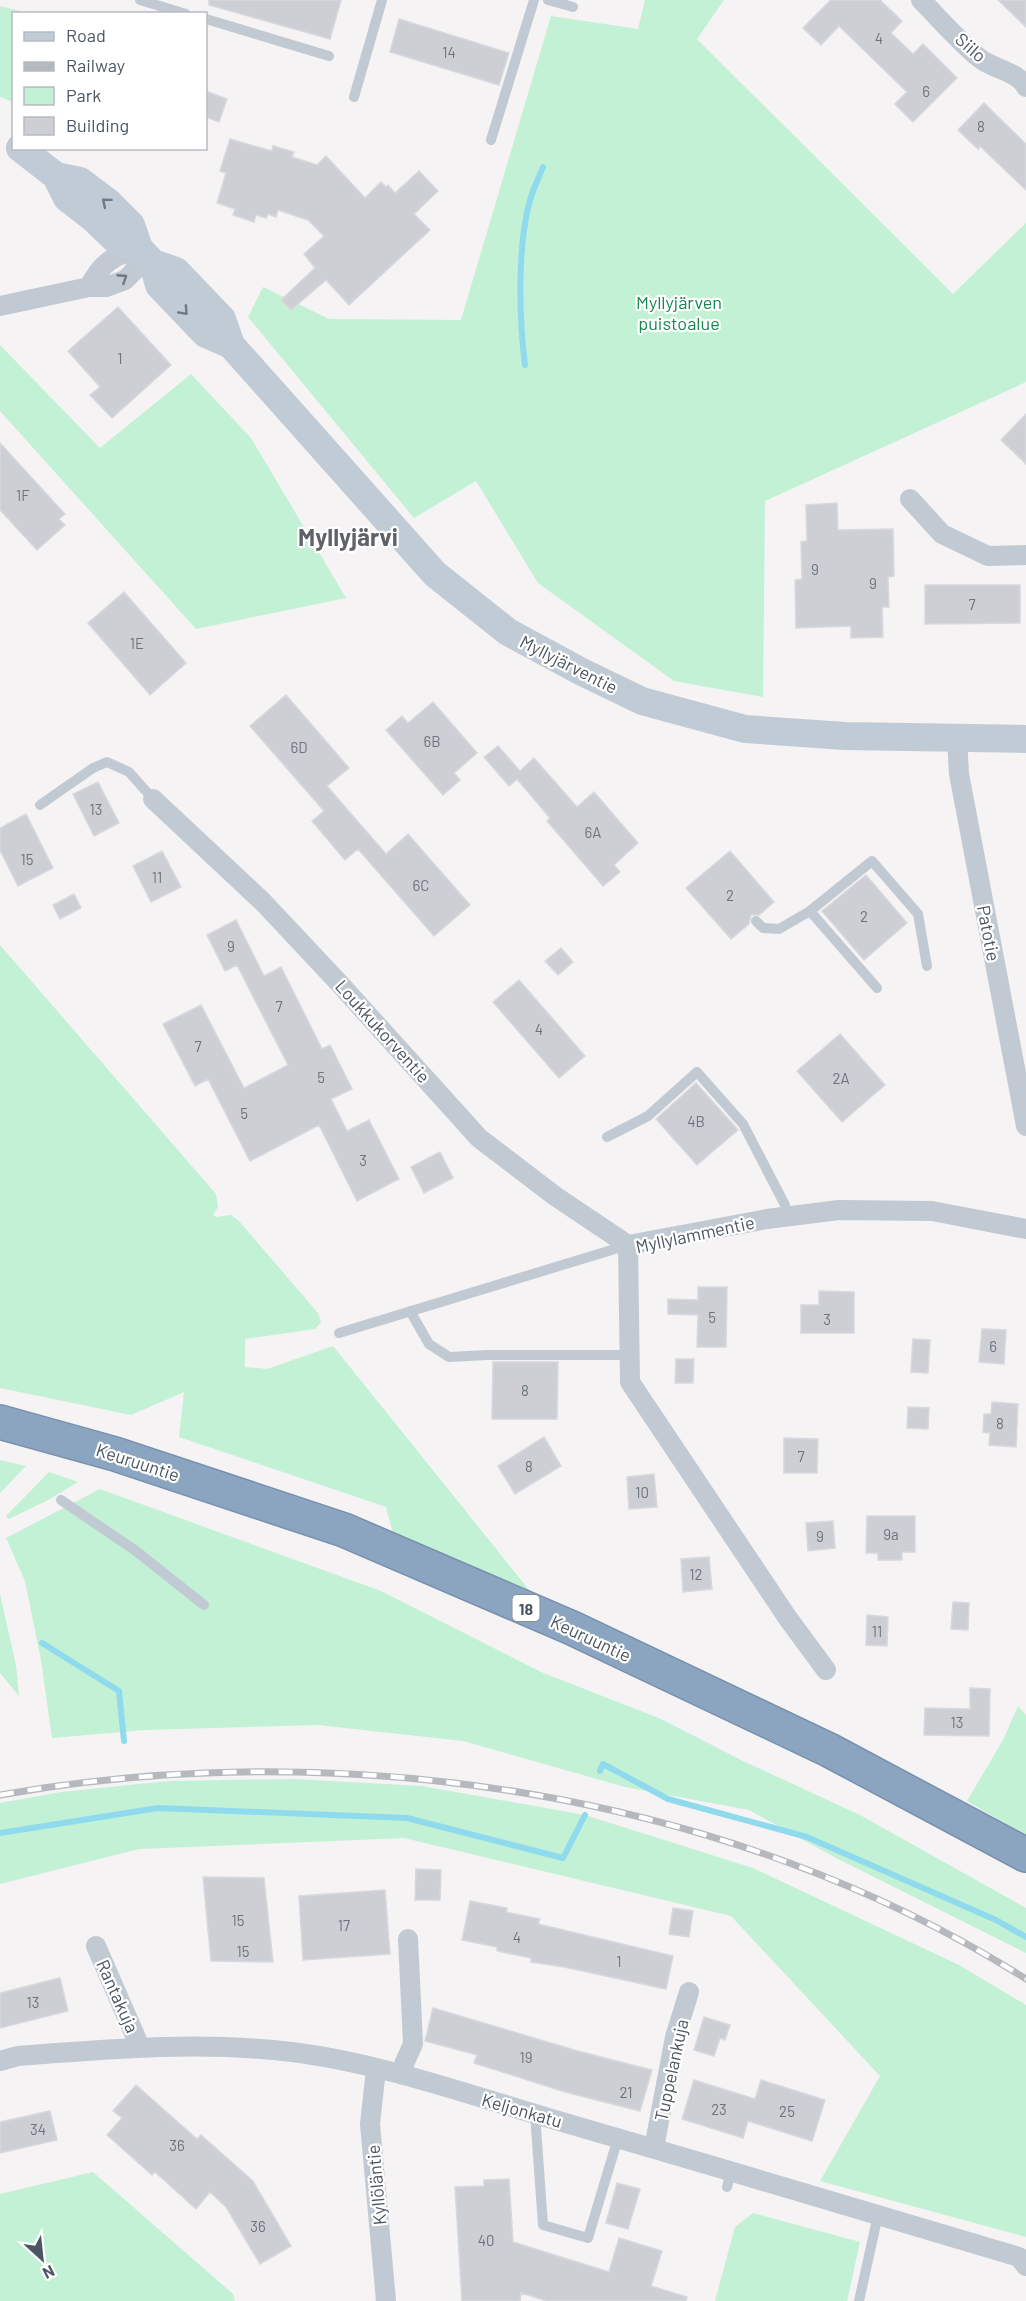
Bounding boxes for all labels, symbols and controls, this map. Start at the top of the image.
legend [12,12,207,150]
text: Road [66,24,106,46]
street label: Siilo [951,28,991,66]
house number: 4 [875,29,883,47]
house number: 14 [442,43,456,61]
text: Railway [66,54,125,76]
house number: 6 [922,82,930,100]
text: Park [66,84,101,106]
text: Building [66,114,129,136]
house number: 8 [977,117,985,135]
one-way arrow [102,198,113,209]
one-way arrow [117,274,127,286]
park label: Myllyjärven puistoalue [636,291,722,334]
one-way arrow [176,303,187,314]
house number: 1 [117,349,123,367]
house number: 1F [16,486,30,504]
district label: Myllyjärvi [298,522,398,551]
house number: 9 [811,560,819,578]
house number: 9 [869,574,877,592]
house number: 7 [968,595,976,613]
street label: Myllyjärventie [516,630,622,698]
house number: 1E [130,634,144,652]
house number: 6B [423,732,441,750]
house number: 6D [291,738,308,756]
house number: 13 [90,800,102,818]
house number: 6A [585,823,601,841]
house number: 15 [21,850,33,868]
house number: 11 [152,868,162,886]
house number: 6C [413,876,429,894]
house number: 2 [726,886,734,904]
street label: Patotie [973,903,1005,963]
house number: 2 [860,907,868,925]
house number: 9 [227,937,235,955]
street label: Loukkukorventie [331,975,435,1087]
house number: 7 [275,997,283,1015]
house number: 4 [535,1020,543,1038]
house number: 7 [194,1037,202,1055]
house number: 5 [317,1068,325,1086]
house number: 2A [832,1069,850,1087]
house number: 5 [240,1104,248,1122]
house number: 4B [687,1112,705,1130]
house number: 3 [359,1151,367,1169]
street label: Myllylammentie [634,1211,756,1257]
house number: 5 [708,1308,716,1326]
house number: 3 [823,1310,831,1328]
house number: 6 [989,1337,997,1355]
house number: 8 [521,1381,529,1399]
house number: 8 [996,1414,1004,1432]
street label: Keuruuntie [94,1438,182,1486]
house number: 7 [797,1447,805,1465]
house number: 8 [525,1457,533,1475]
house number: 10 [635,1483,649,1501]
house number: 9a [883,1525,899,1543]
house number: 9 [816,1527,824,1545]
house number: 12 [689,1565,703,1583]
road number: 18 [512,1595,540,1621]
street label: Keuruuntie [547,1610,635,1666]
house number: 11 [872,1622,882,1640]
house number: 13 [951,1713,963,1731]
house number: 15 [232,1911,244,1929]
house number: 17 [338,1916,350,1934]
house number: 4 [513,1928,521,1946]
house number: 15 [237,1942,249,1960]
house number: 1 [616,1952,622,1970]
street label: Rantakuja [92,1956,144,2036]
house number: 13 [27,1993,39,2011]
street label: Tuppelankuja [649,2017,693,2123]
house number: 19 [519,2048,533,2066]
house number: 21 [619,2083,633,2101]
street label: Keljonkatu [479,2088,565,2132]
house number: 23 [711,2100,727,2118]
house number: 25 [779,2102,795,2120]
house number: 34 [30,2120,46,2138]
house number: 36 [169,2136,185,2154]
street label: Kyllöläntie [362,2144,390,2226]
house number: 36 [250,2217,266,2235]
north arrow [12,2229,72,2289]
house number: 40 [478,2231,494,2249]
text: N [40,2262,58,2284]

